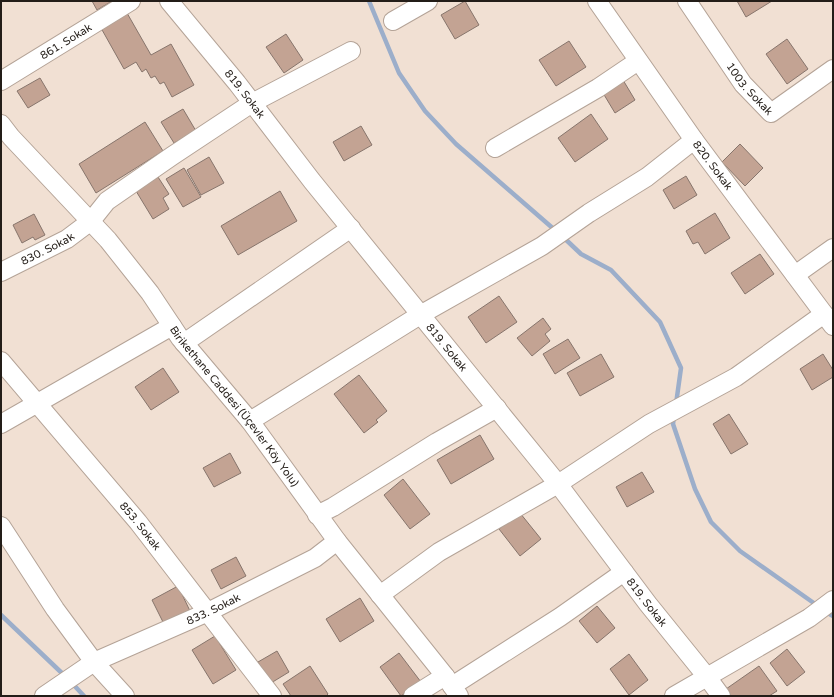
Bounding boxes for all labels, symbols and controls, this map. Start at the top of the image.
street label: 861. Sokak [38,20,94,62]
street label: 1003. Sokak [724,60,776,118]
street label: 819. Sokak [222,67,268,121]
street label: 820. Sokak [690,138,735,192]
street label: 830. Sokak [19,229,77,268]
street label: 819. Sokak [424,321,470,374]
street label: Birikethane Caddesi (Üçevler Köy Yolu) [167,324,302,489]
street label: 853. Sokak [117,499,164,553]
street label: 819. Sokak [624,575,670,629]
street label: 833. Sokak [184,590,242,627]

